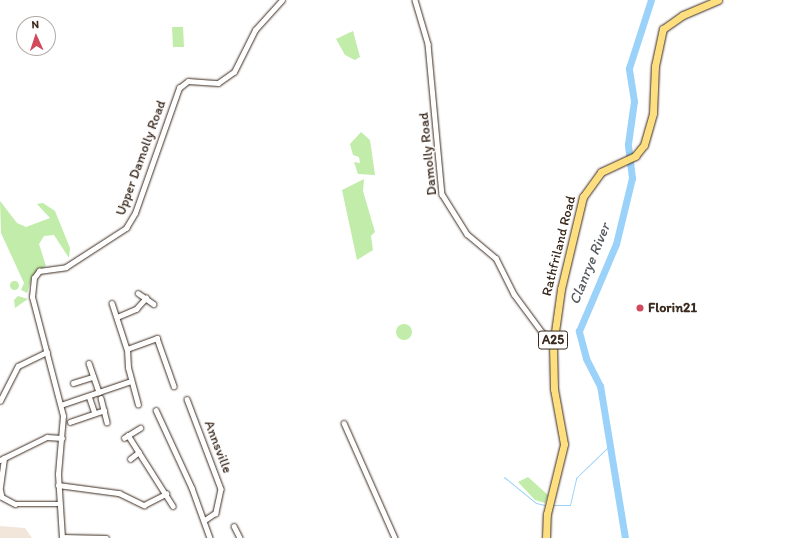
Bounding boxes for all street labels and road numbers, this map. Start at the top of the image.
street label: Upper Damolly Road [112,98,170,218]
street label: Damolly Road [415,112,441,196]
street label: Rathfriland Road [538,194,580,298]
road number: A25 [538,329,568,351]
street label: Annsville [200,418,236,476]

